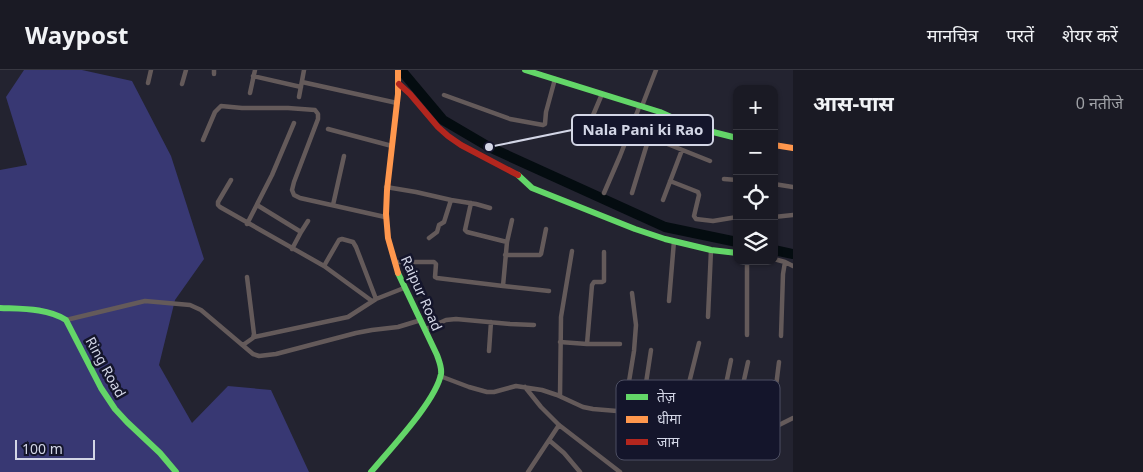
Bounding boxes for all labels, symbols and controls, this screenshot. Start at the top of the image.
text: Waypost [25,18,128,51]
text: मानचित्र [927,23,978,47]
text: परतें [1006,23,1034,47]
text: शेयर करें [1062,23,1118,47]
map controls [733,85,778,265]
button: + [733,85,778,130]
text: आस-पास [813,89,894,117]
text: 0 नतीजे [1076,92,1123,114]
callout: Nala Pani ki Rao [572,115,713,145]
text: Nala Pani ki Rao [583,119,703,139]
button: − [733,130,778,175]
button: locate [733,175,778,220]
button: layers [733,220,778,265]
street label: Raipur Road [397,252,447,334]
street label: Ring Road [81,333,131,401]
legend [616,380,780,460]
text: तेज़ [657,387,676,406]
text: धीमा [657,409,682,428]
text: जाम [657,432,680,451]
scale bar [15,437,95,460]
text: 100 m [22,439,63,458]

